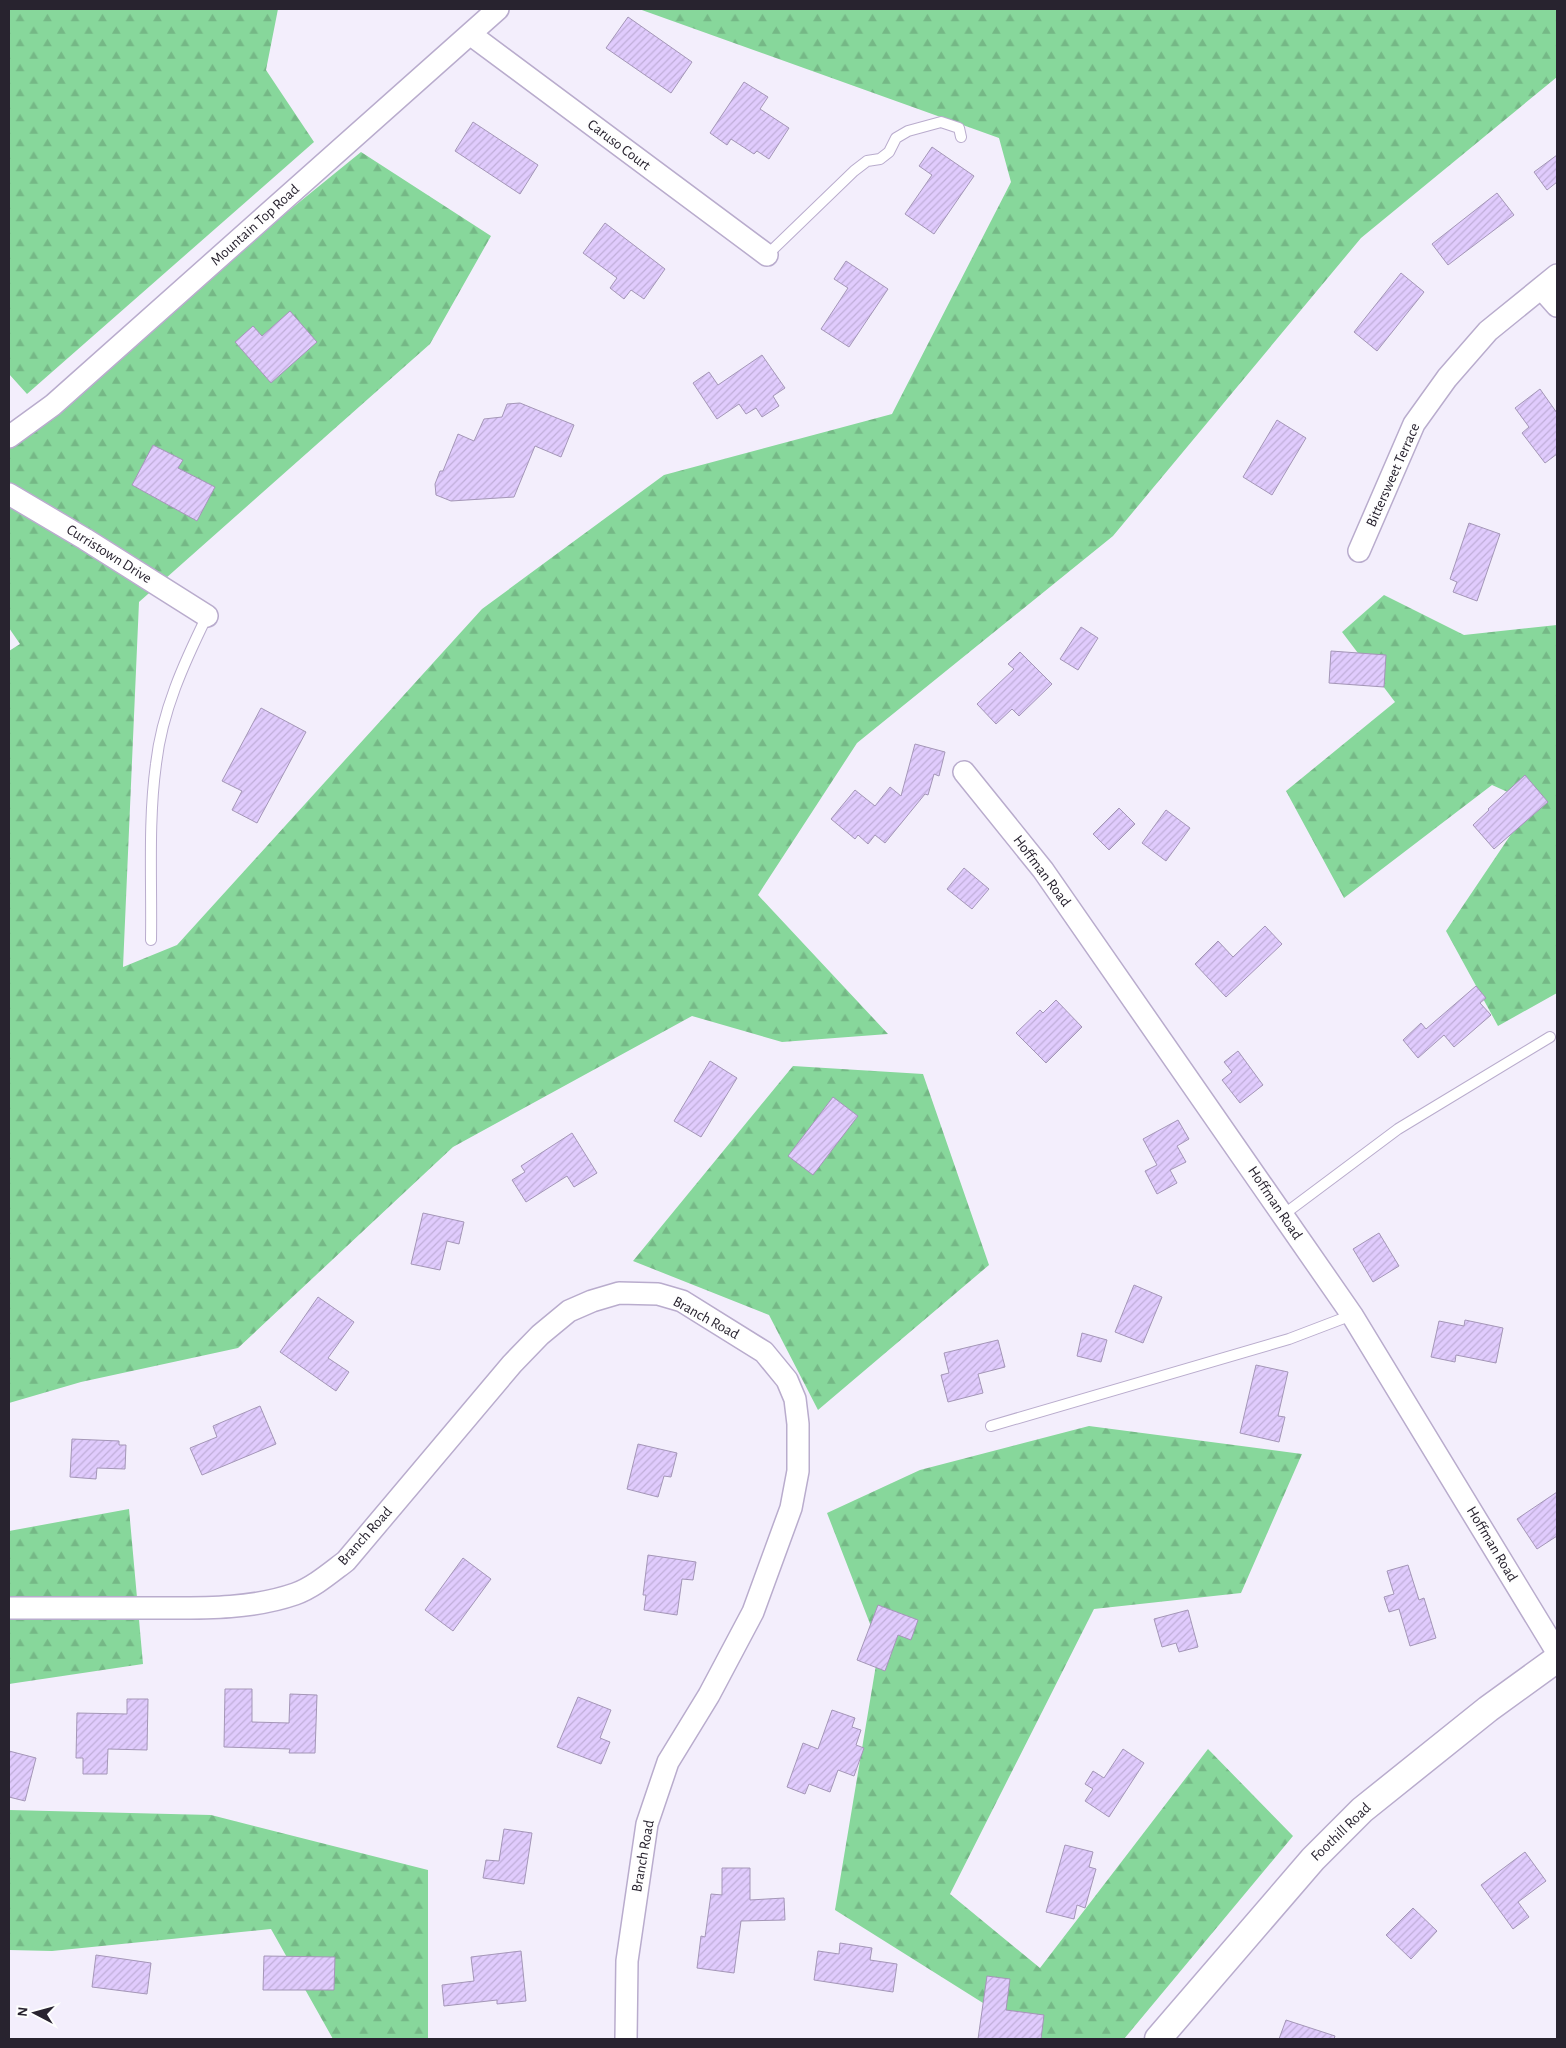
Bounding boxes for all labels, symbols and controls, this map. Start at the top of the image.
street label: Caruso Court [585,117,653,174]
street label: Mountain Top Road [208,181,302,269]
street label: Bittersweet Terrace [1363,421,1423,529]
street label: Curristown Drive [64,522,154,586]
street label: Hoffman Road [1010,833,1074,910]
street label: Hoffman Road [1245,1164,1305,1243]
street label: Branch Road [670,1294,742,1342]
street label: Branch Road [335,1504,395,1568]
street label: Hoffman Road [1464,1504,1520,1584]
street label: Foothill Road [1308,1800,1374,1864]
street label: Branch Road [629,1819,657,1893]
north arrow [10,1988,60,2038]
text: N [16,2006,31,2017]

